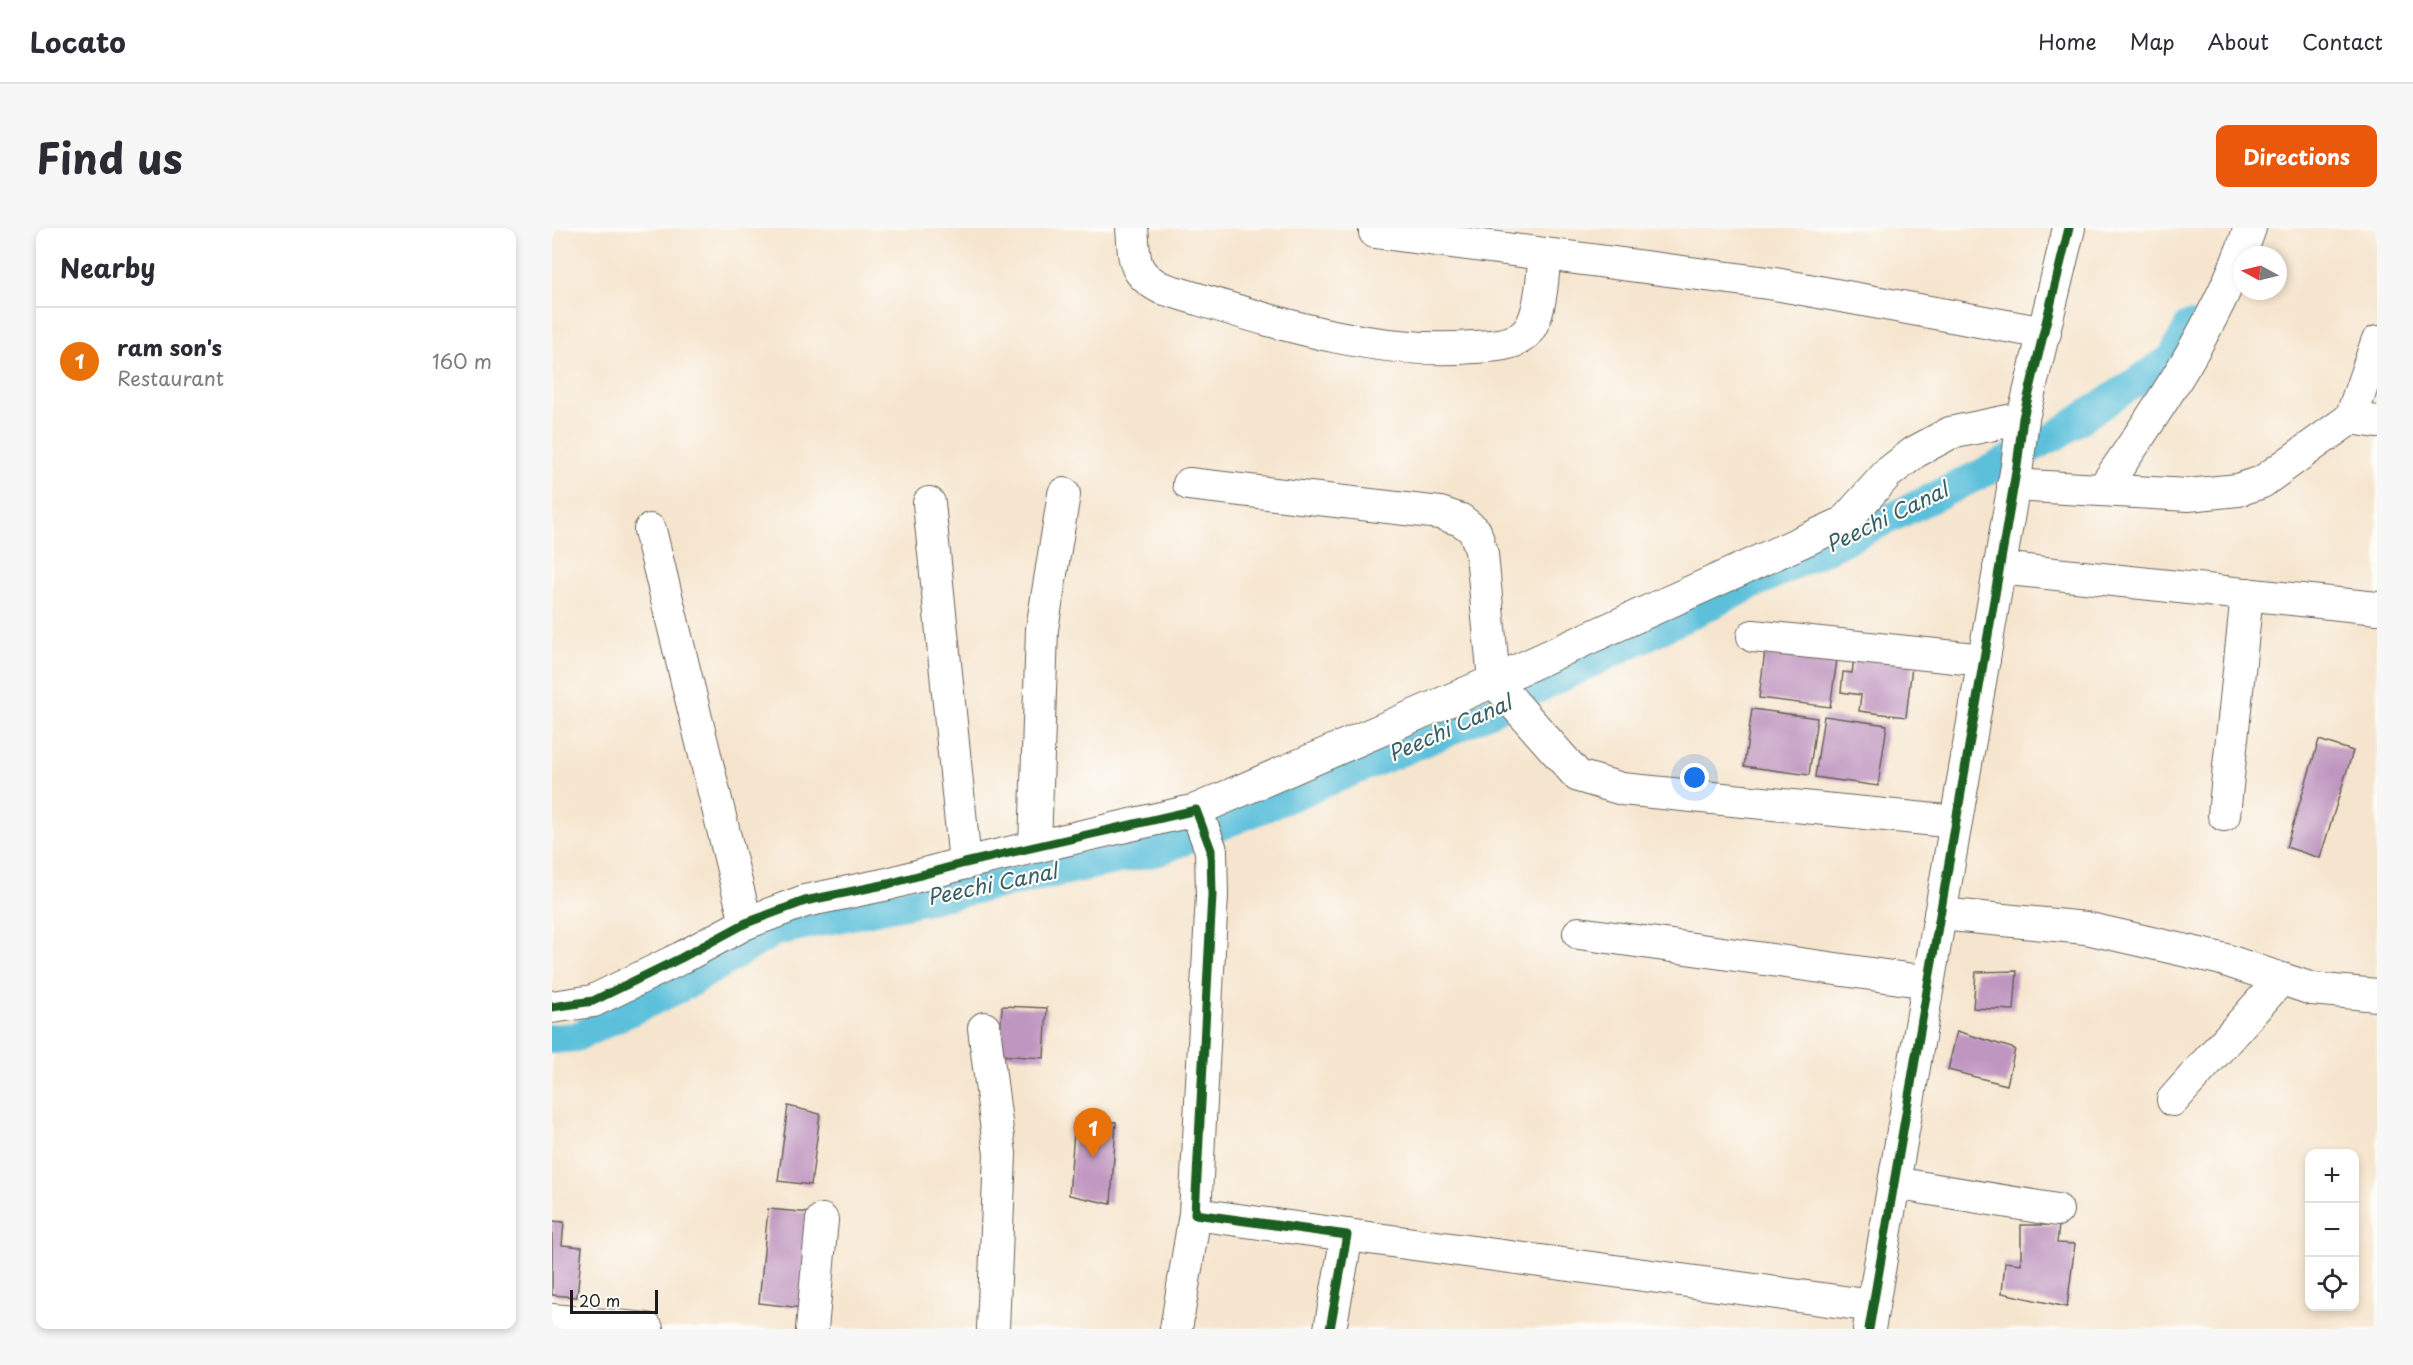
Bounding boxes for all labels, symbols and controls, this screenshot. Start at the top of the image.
text: Locato [30,20,126,63]
text: Home [2038,25,2097,57]
text: Map [2130,25,2175,57]
text: About [2208,25,2269,57]
text: Contact [2302,25,2383,57]
text: Find us [36,125,183,188]
button: Directions [2216,125,2377,187]
north arrow [2233,246,2287,300]
text: Nearby [60,248,155,287]
text: ram son's [117,330,222,363]
text: 1 [75,346,84,376]
text: 160 m [432,346,492,376]
text: Restaurant [117,363,224,393]
water label: Peechi Canal [1820,471,1956,560]
water label: Peechi Canal [1382,684,1519,769]
your location [1680,763,1709,792]
water label: Peechi Canal [923,853,1063,912]
pin: 1 [1074,1108,1112,1158]
map controls [2305,1149,2359,1311]
button: + [2305,1149,2359,1203]
button: − [2305,1203,2359,1257]
button: locate [2305,1257,2359,1311]
scale bar [570,1287,658,1314]
text: 20 m [579,1288,620,1312]

